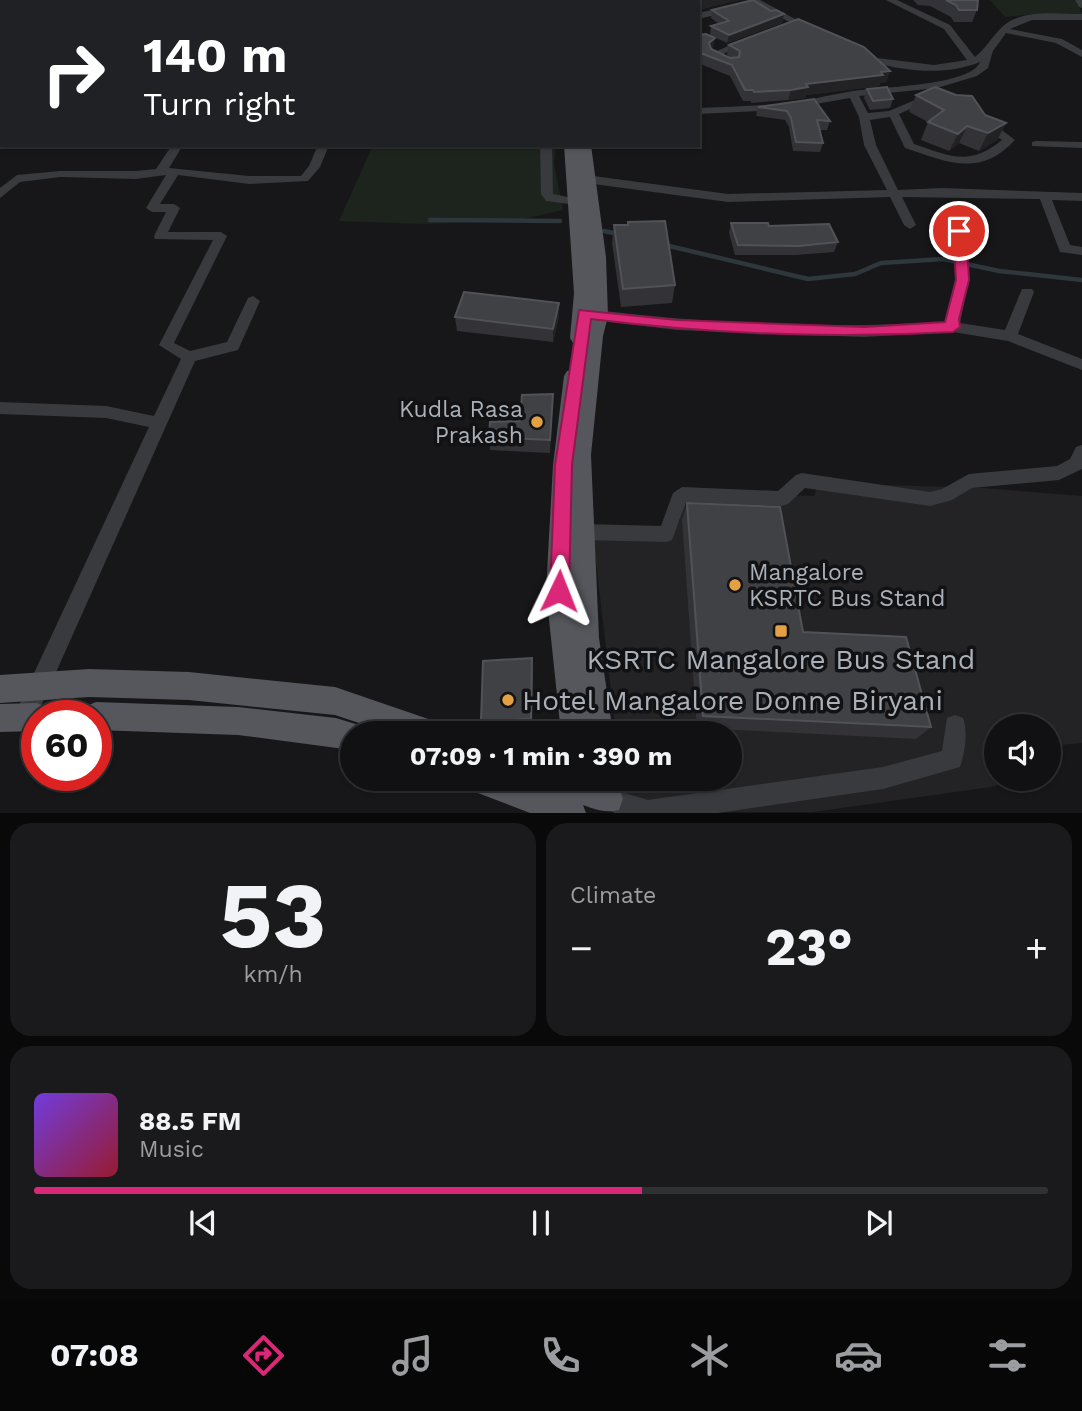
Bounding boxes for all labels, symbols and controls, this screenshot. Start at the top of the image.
text: 140 m [143,26,287,84]
icon: right [28,28,119,119]
text: Turn right [143,85,295,123]
pin [929,201,989,261]
icon: arrive [940,212,978,250]
place label: Kudla Rasa Prakash [399,396,523,449]
marker: Kudla Rasa Prakash [529,414,545,430]
position arrow [522,554,596,628]
place label: Mangalore KSRTC Bus Stand [749,559,945,612]
marker: Mangalore KSRTC Bus Stand [727,577,743,593]
marker: KSRTC Mangalore Bus Stand [773,623,789,639]
place label: KSRTC Mangalore Bus Stand [587,643,975,676]
place label: Hotel Mangalore Donne Biryani [522,684,943,717]
marker: Hotel Mangalore Donne Biryani [500,692,516,708]
speed limit sign: 60 [21,700,112,791]
map controls [984,714,1061,791]
button: sound [984,714,1061,791]
text: 07:09 · 1 min · 390 m [410,741,672,771]
text: 53 [219,862,327,969]
text: Climate [570,882,656,909]
text: 23° [765,917,853,978]
text: − [570,926,593,970]
text: + [1025,926,1048,970]
text: km/h [243,961,303,988]
text: 88.5 FM [139,1106,241,1136]
text: Music [139,1136,204,1163]
icon: previous [184,1204,222,1242]
icon: pause [522,1204,560,1242]
icon: next [860,1204,898,1242]
icon: directions [239,1331,288,1380]
icon: music [388,1331,437,1380]
icon: phone [536,1331,585,1380]
icon: climate [685,1331,734,1380]
icon: car [834,1331,883,1380]
icon: filters [983,1331,1032,1380]
text: 07:08 [50,1336,139,1374]

